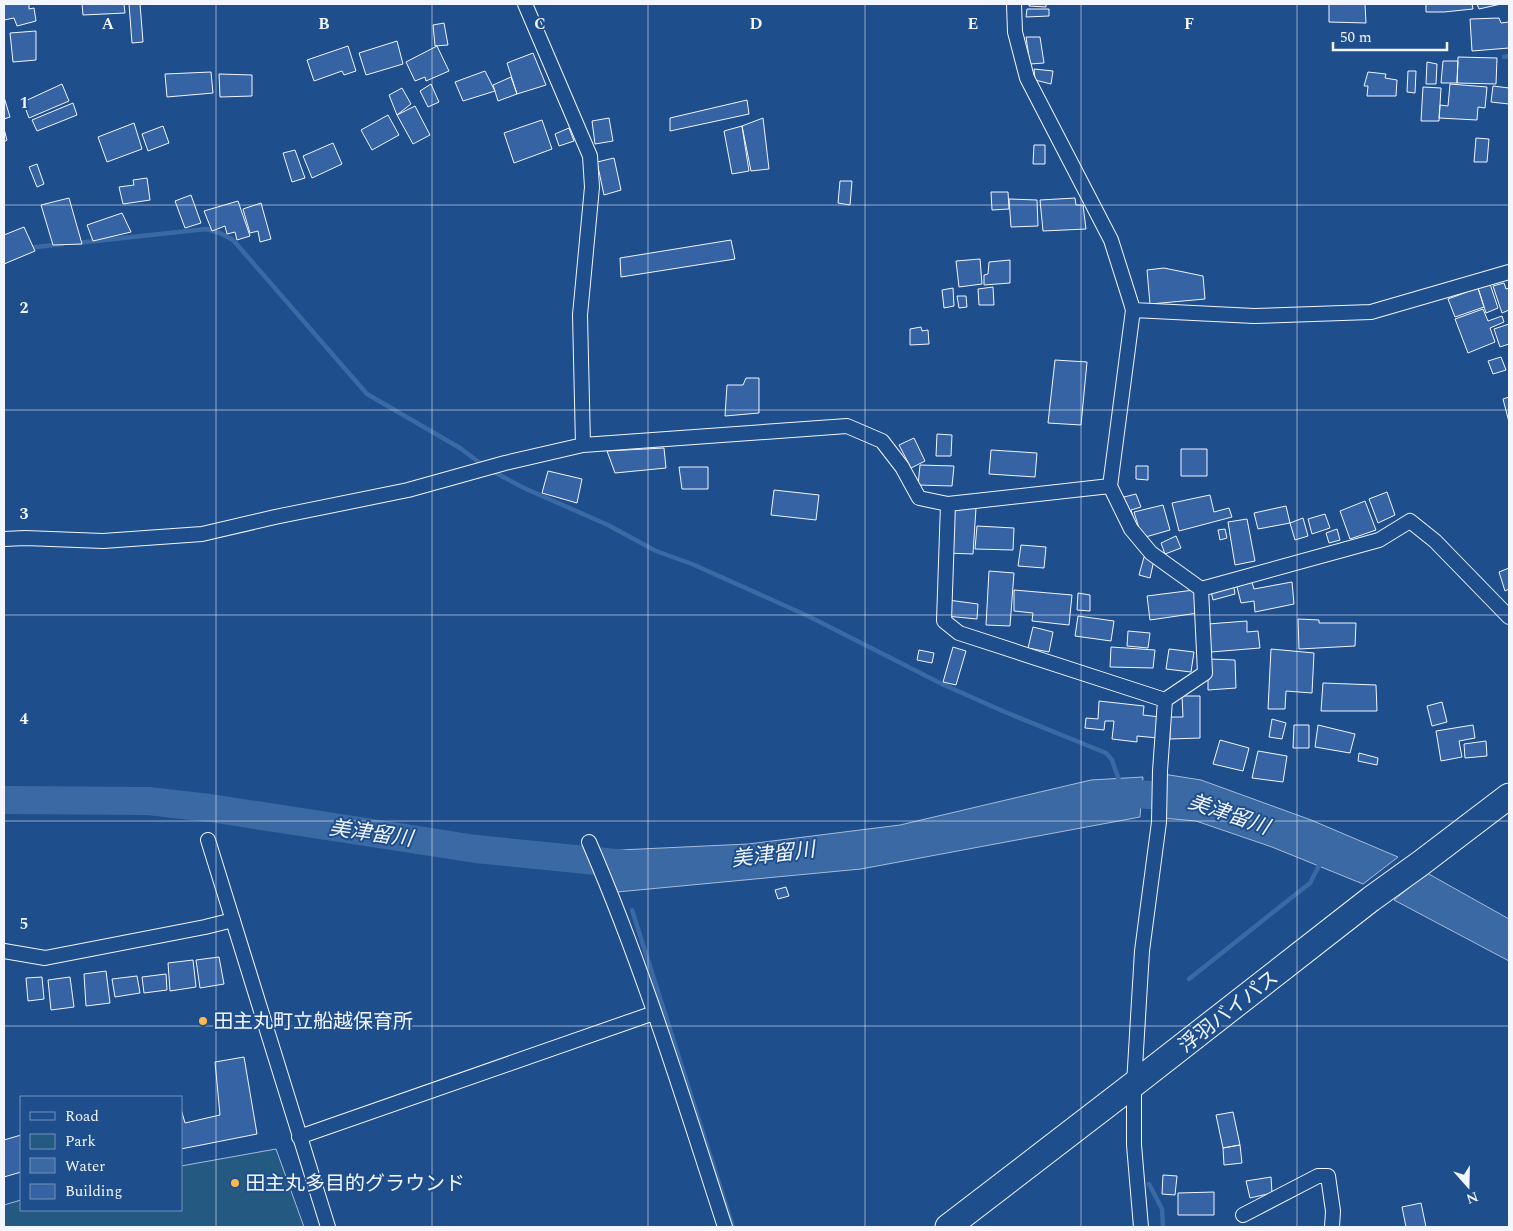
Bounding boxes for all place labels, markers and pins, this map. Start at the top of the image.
place label: 田主丸町立船越保育所 [213,1007,413,1037]
marker: 田主丸町立船越保育所 [197,1015,209,1027]
place label: 田主丸多目的グラウンド [245,1169,465,1199]
marker: 田主丸多目的グラウンド [229,1177,241,1189]

